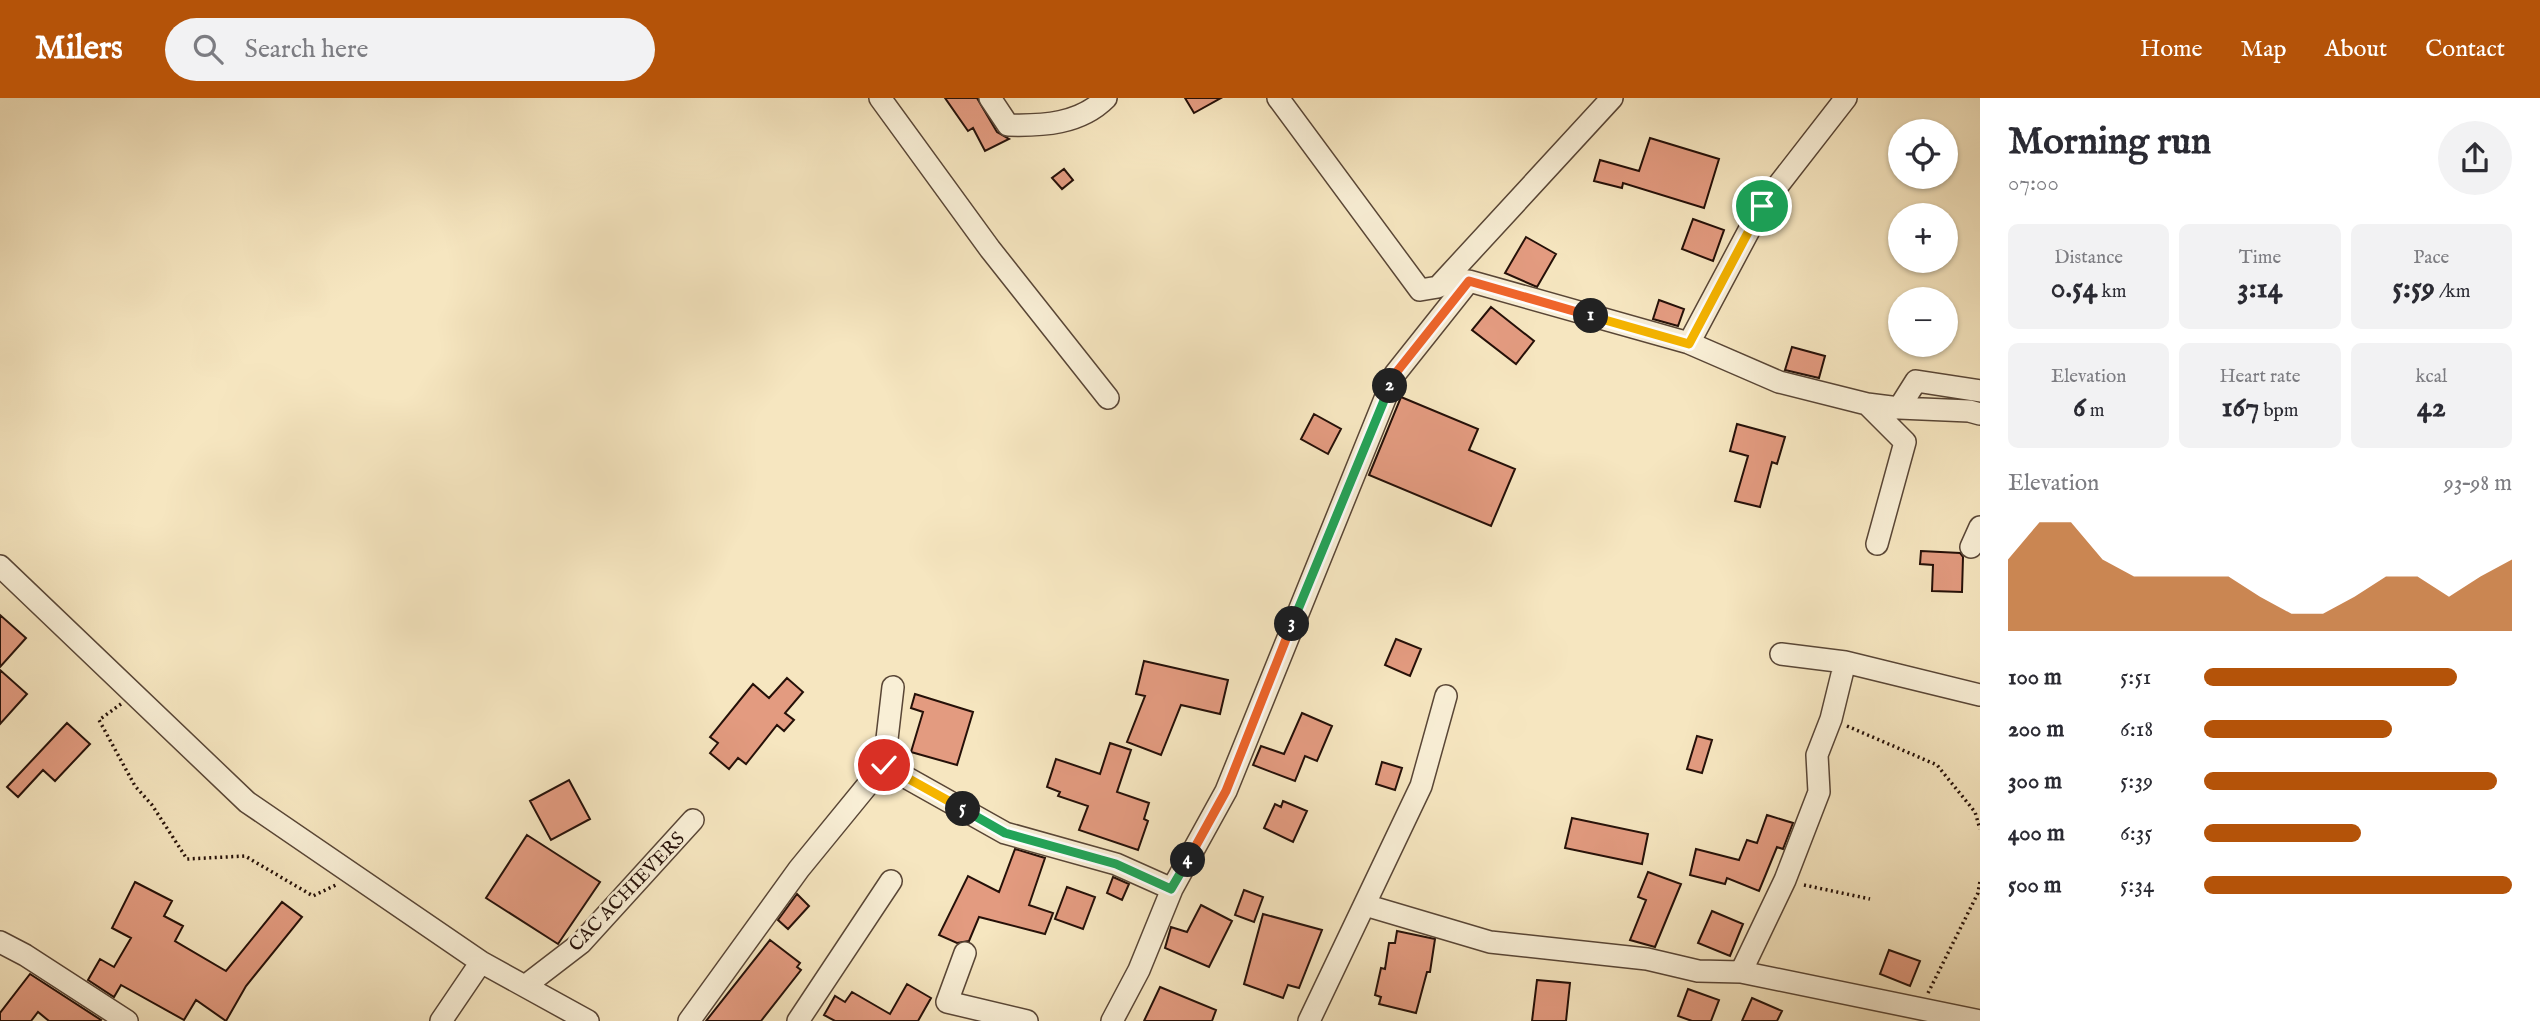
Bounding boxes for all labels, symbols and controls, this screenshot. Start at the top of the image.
search box [165,18,655,81]
text: Milers [35,28,123,70]
icon: search [189,30,227,68]
text: Search here [245,33,369,66]
text: Home [2140,34,2203,65]
text: Map [2241,34,2287,65]
text: About [2325,34,2387,65]
text: Contact [2425,34,2505,65]
map controls [1888,119,1958,357]
button: locate [1888,119,1958,189]
text: Morning run [2008,119,2211,167]
button: share [2438,121,2512,195]
text: 07:00 [2008,169,2059,198]
pin [1732,176,1792,236]
icon: arrive [1743,187,1781,225]
button: + [1888,203,1958,273]
text: Distance [2054,246,2123,270]
text: Time [2239,246,2281,270]
text: Pace [2413,246,2449,270]
text: 0.54 [2051,270,2097,308]
text: 3:14 [2237,270,2282,308]
text: 5:59 [2392,270,2435,308]
text: km [2097,280,2126,304]
text: /km [2435,280,2470,304]
button: − [1888,287,1958,357]
pin: 1 [1574,298,1608,333]
text: 1 [1587,303,1594,327]
text: Elevation [2051,365,2126,389]
text: Heart rate [2219,365,2301,389]
text: kcal [2415,365,2447,389]
pin: 2 [1372,368,1408,404]
text: 2 [1385,373,1394,397]
text: 6 [2073,389,2086,427]
text: 167 [2221,389,2259,427]
text: 42 [2417,389,2446,427]
text: m [2086,399,2104,423]
text: bpm [2259,399,2299,423]
text: Elevation [2008,469,2099,498]
text: 93–98 m [2444,469,2512,498]
pin: 3 [1274,606,1310,642]
text: 3 [1288,611,1295,635]
text: 100 m [2008,663,2062,692]
text: 5:51 [2120,663,2151,692]
text: 200 m [2008,715,2064,744]
text: 6:18 [2120,715,2153,744]
pin [854,735,914,795]
icon: check [865,746,903,784]
text: 300 m [2008,767,2062,796]
text: 5:39 [2120,767,2153,796]
pin: 5 [946,792,981,826]
text: 5 [959,796,966,820]
text: 400 m [2008,819,2065,848]
text: 6:35 [2120,819,2153,848]
street label: CAC ACHIEVERS [564,828,691,957]
pin: 4 [1170,842,1206,878]
text: 4 [1183,847,1192,871]
text: 500 m [2008,871,2062,900]
text: 5:34 [2120,871,2154,900]

